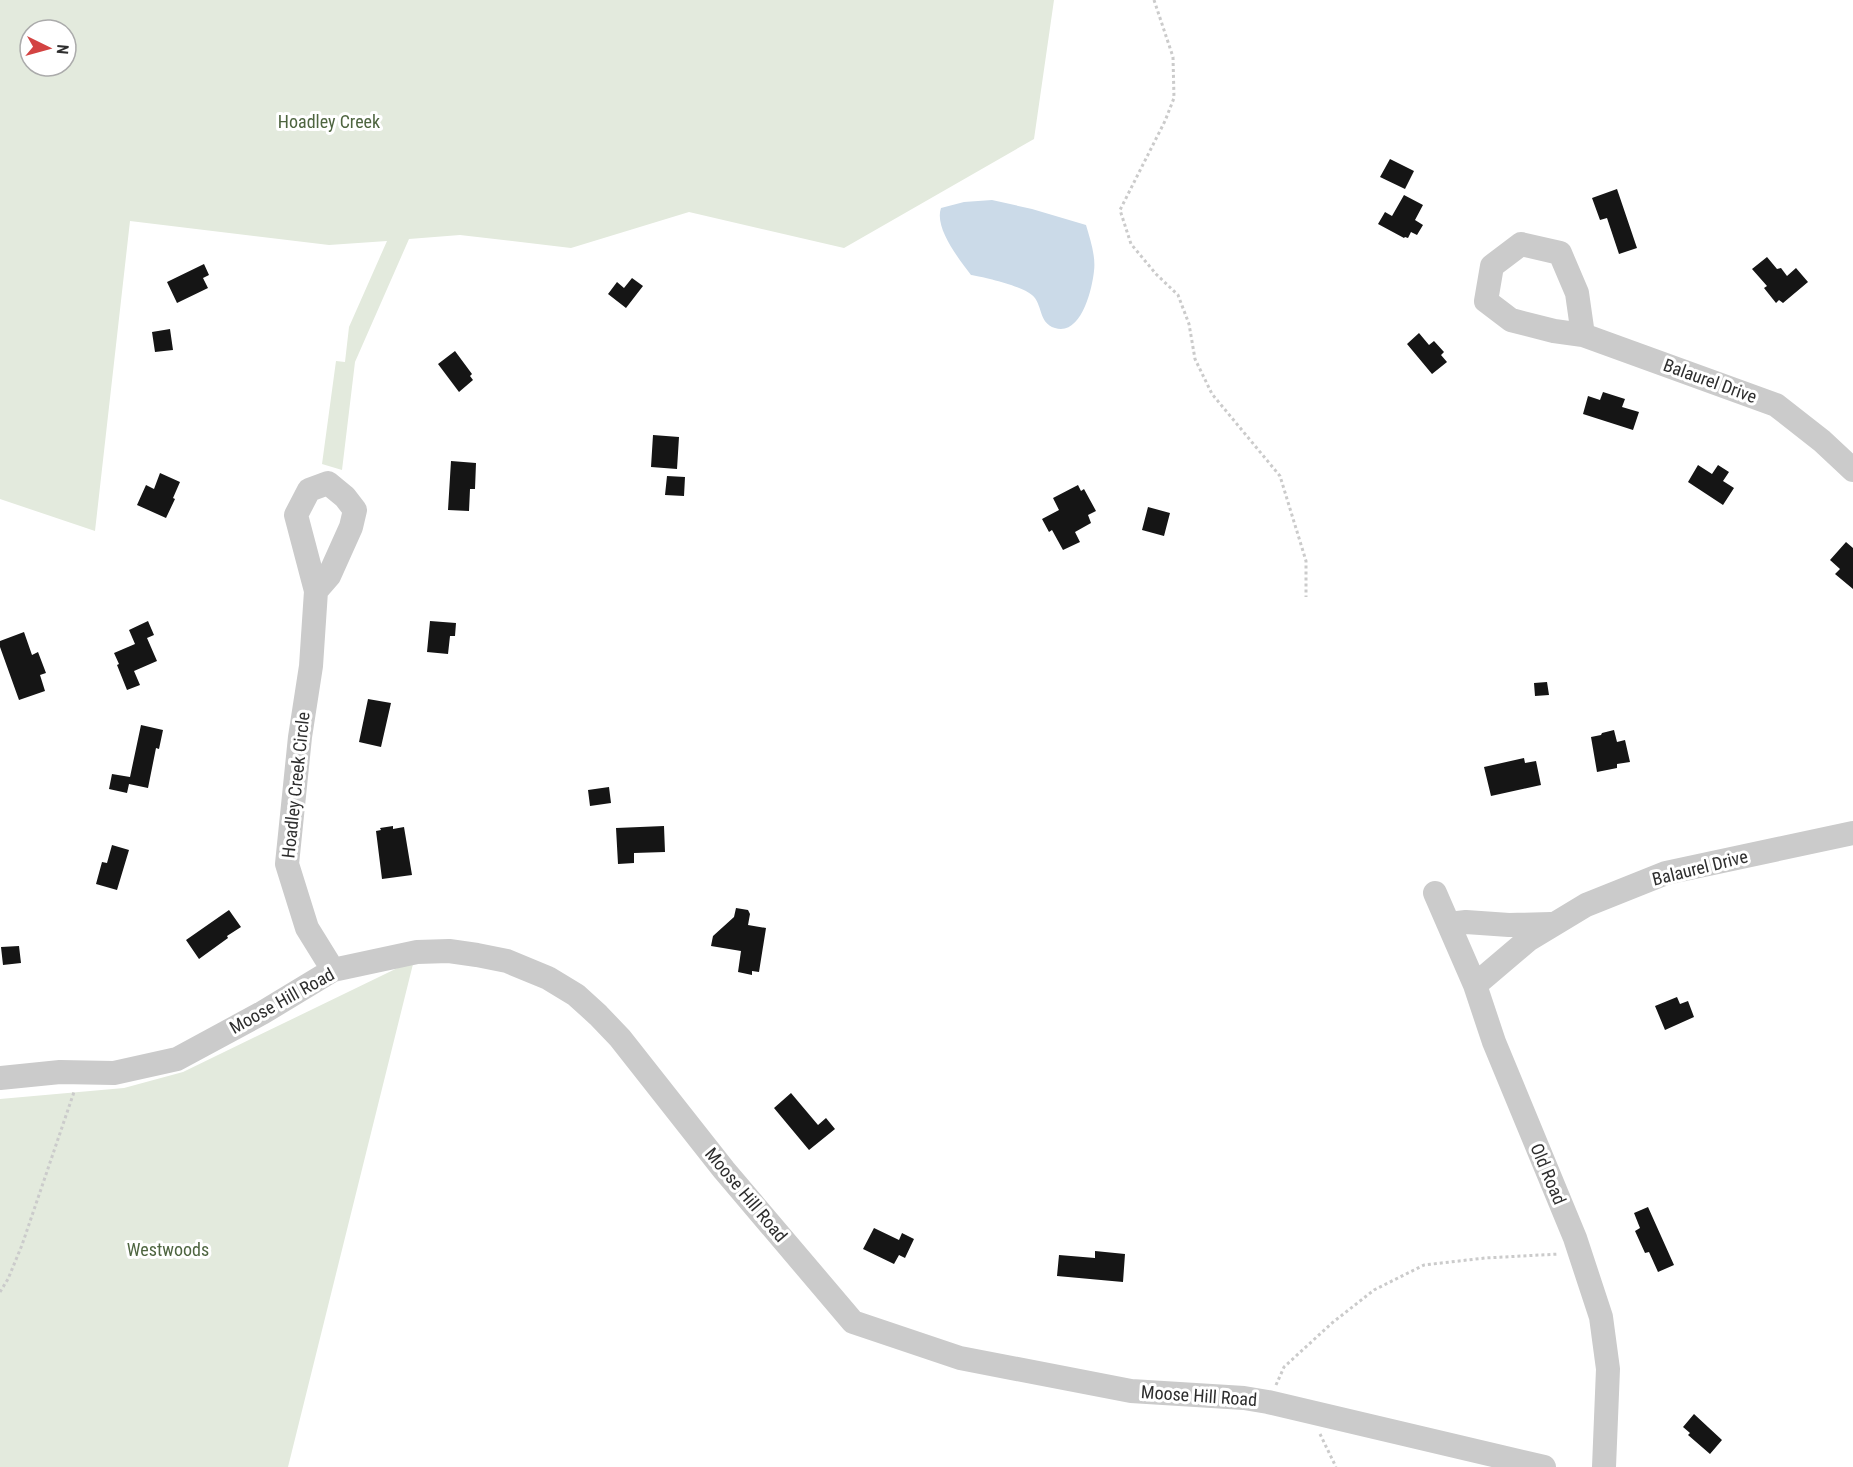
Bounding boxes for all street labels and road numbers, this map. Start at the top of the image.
street label: Balaurel Drive [1661,354,1760,407]
street label: Hoadley Creek Circle [277,711,314,859]
street label: Balaurel Drive [1650,845,1750,890]
street label: Moose Hill Road [226,963,338,1038]
street label: Old Road [1526,1140,1571,1207]
street label: Moose Hill Road [701,1143,792,1246]
street label: Moose Hill Road [1140,1381,1258,1410]

